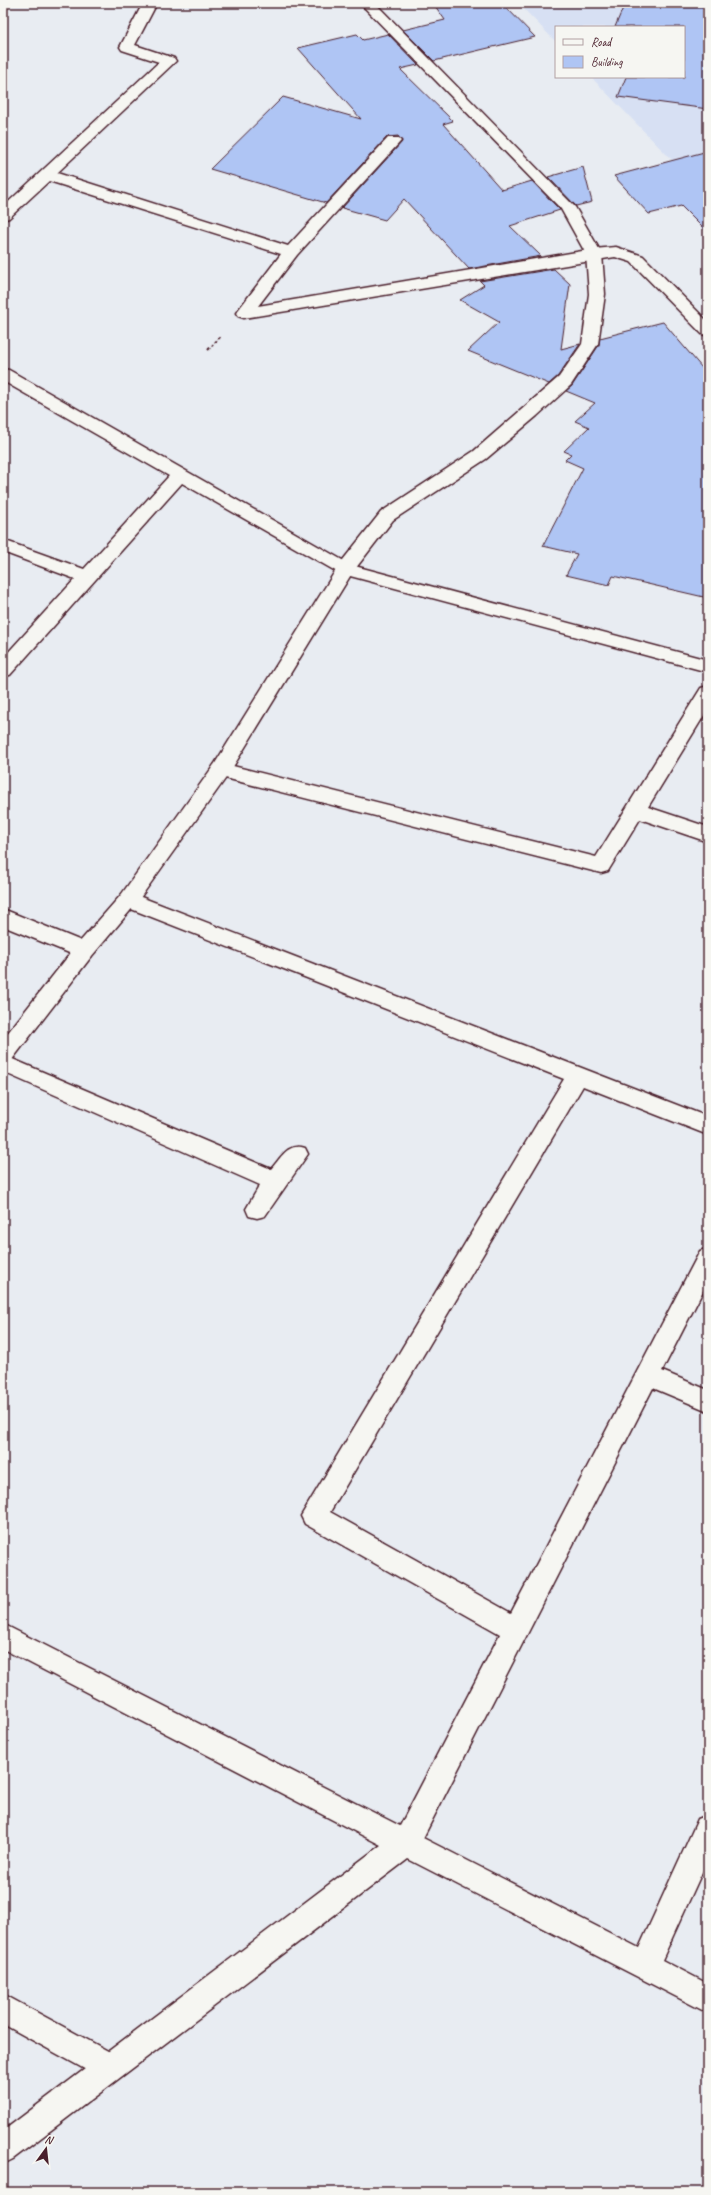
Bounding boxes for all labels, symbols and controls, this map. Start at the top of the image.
legend [555,26,685,78]
text: Road [591,34,613,50]
text: Building [591,54,623,70]
north arrow [26,2129,66,2169]
text: N [43,2132,56,2148]

